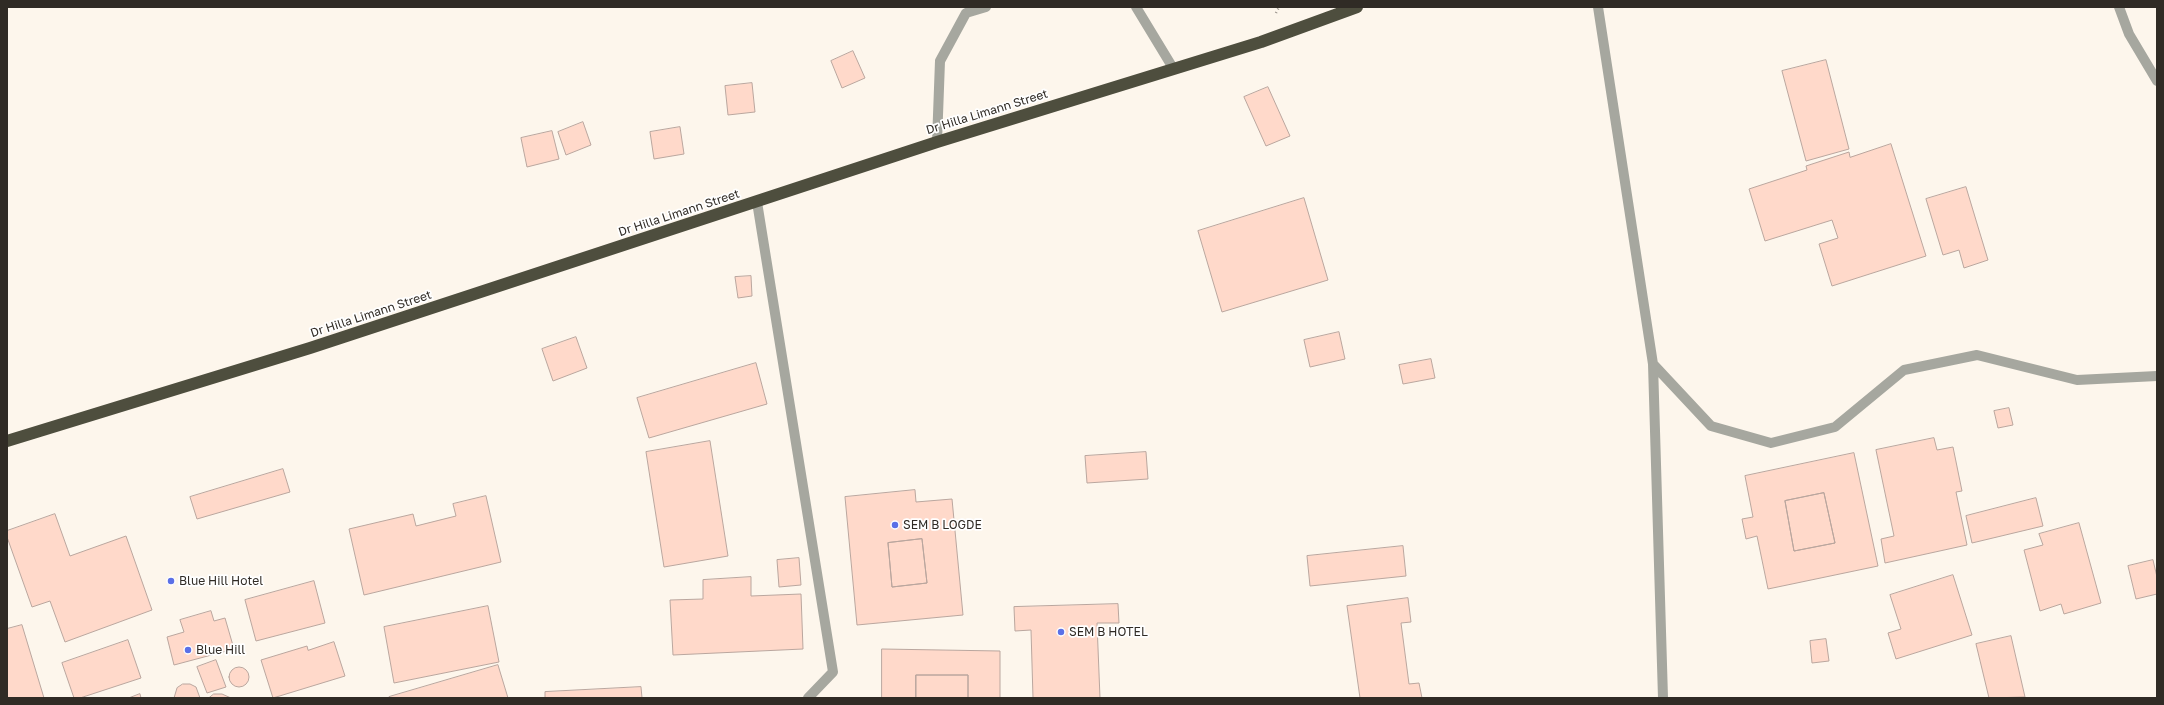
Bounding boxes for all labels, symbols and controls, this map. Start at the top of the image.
street label: Dr Hilla Limann Street [924,87,1050,137]
street label: Dr Hilla Limann Street [617,187,741,239]
street label: Dr Hilla Limann Street [309,288,433,340]
place label: SEM B LOGDE [903,518,982,532]
marker: SEM B LOGDE [890,520,900,530]
place label: Blue Hill Hotel [179,574,263,588]
marker: Blue Hill Hotel [166,576,176,586]
place label: SEM B HOTEL [1069,625,1148,639]
marker: SEM B HOTEL [1056,627,1066,637]
place label: Blue Hill [196,643,245,657]
marker: Blue Hill [183,645,193,655]

